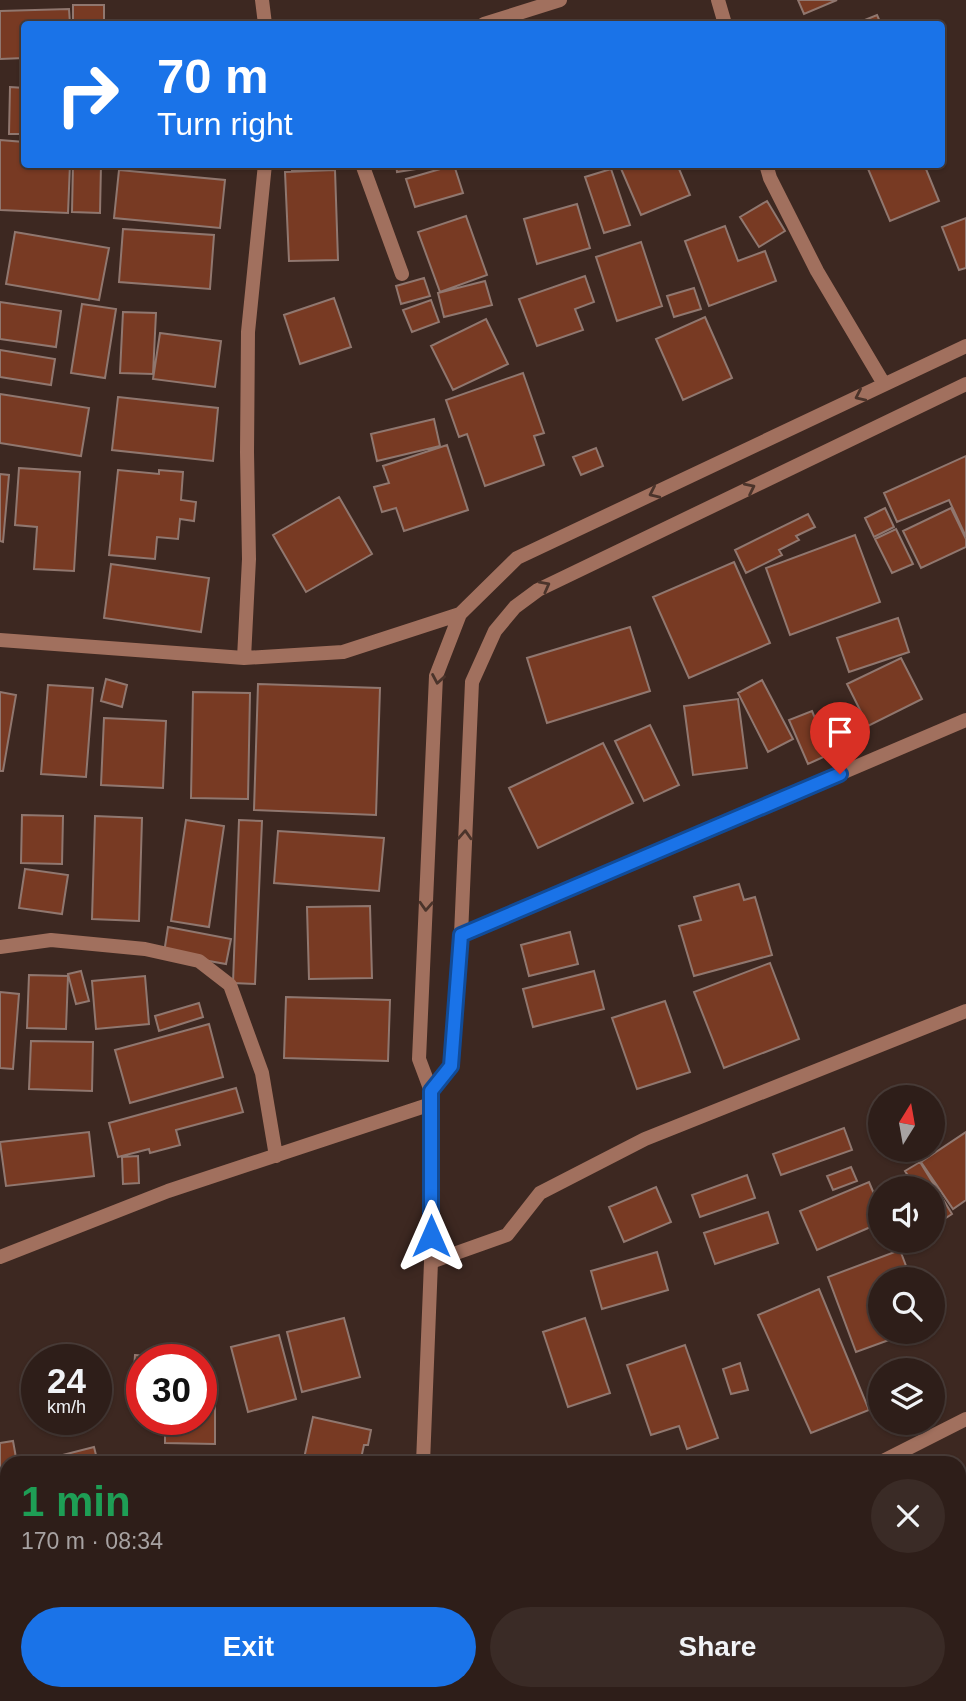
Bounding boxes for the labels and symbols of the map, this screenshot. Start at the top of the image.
one-way arrow [855,387,867,401]
one-way arrow [743,482,755,496]
one-way arrow [649,485,661,499]
one-way arrow [538,581,551,595]
one-way arrow [431,673,446,685]
pin [810,702,870,774]
one-way arrow [457,829,472,840]
one-way arrow [419,900,434,911]
north arrow [868,1085,945,1162]
position arrow [394,1199,468,1273]
speed limit sign: 30 [126,1344,217,1435]

